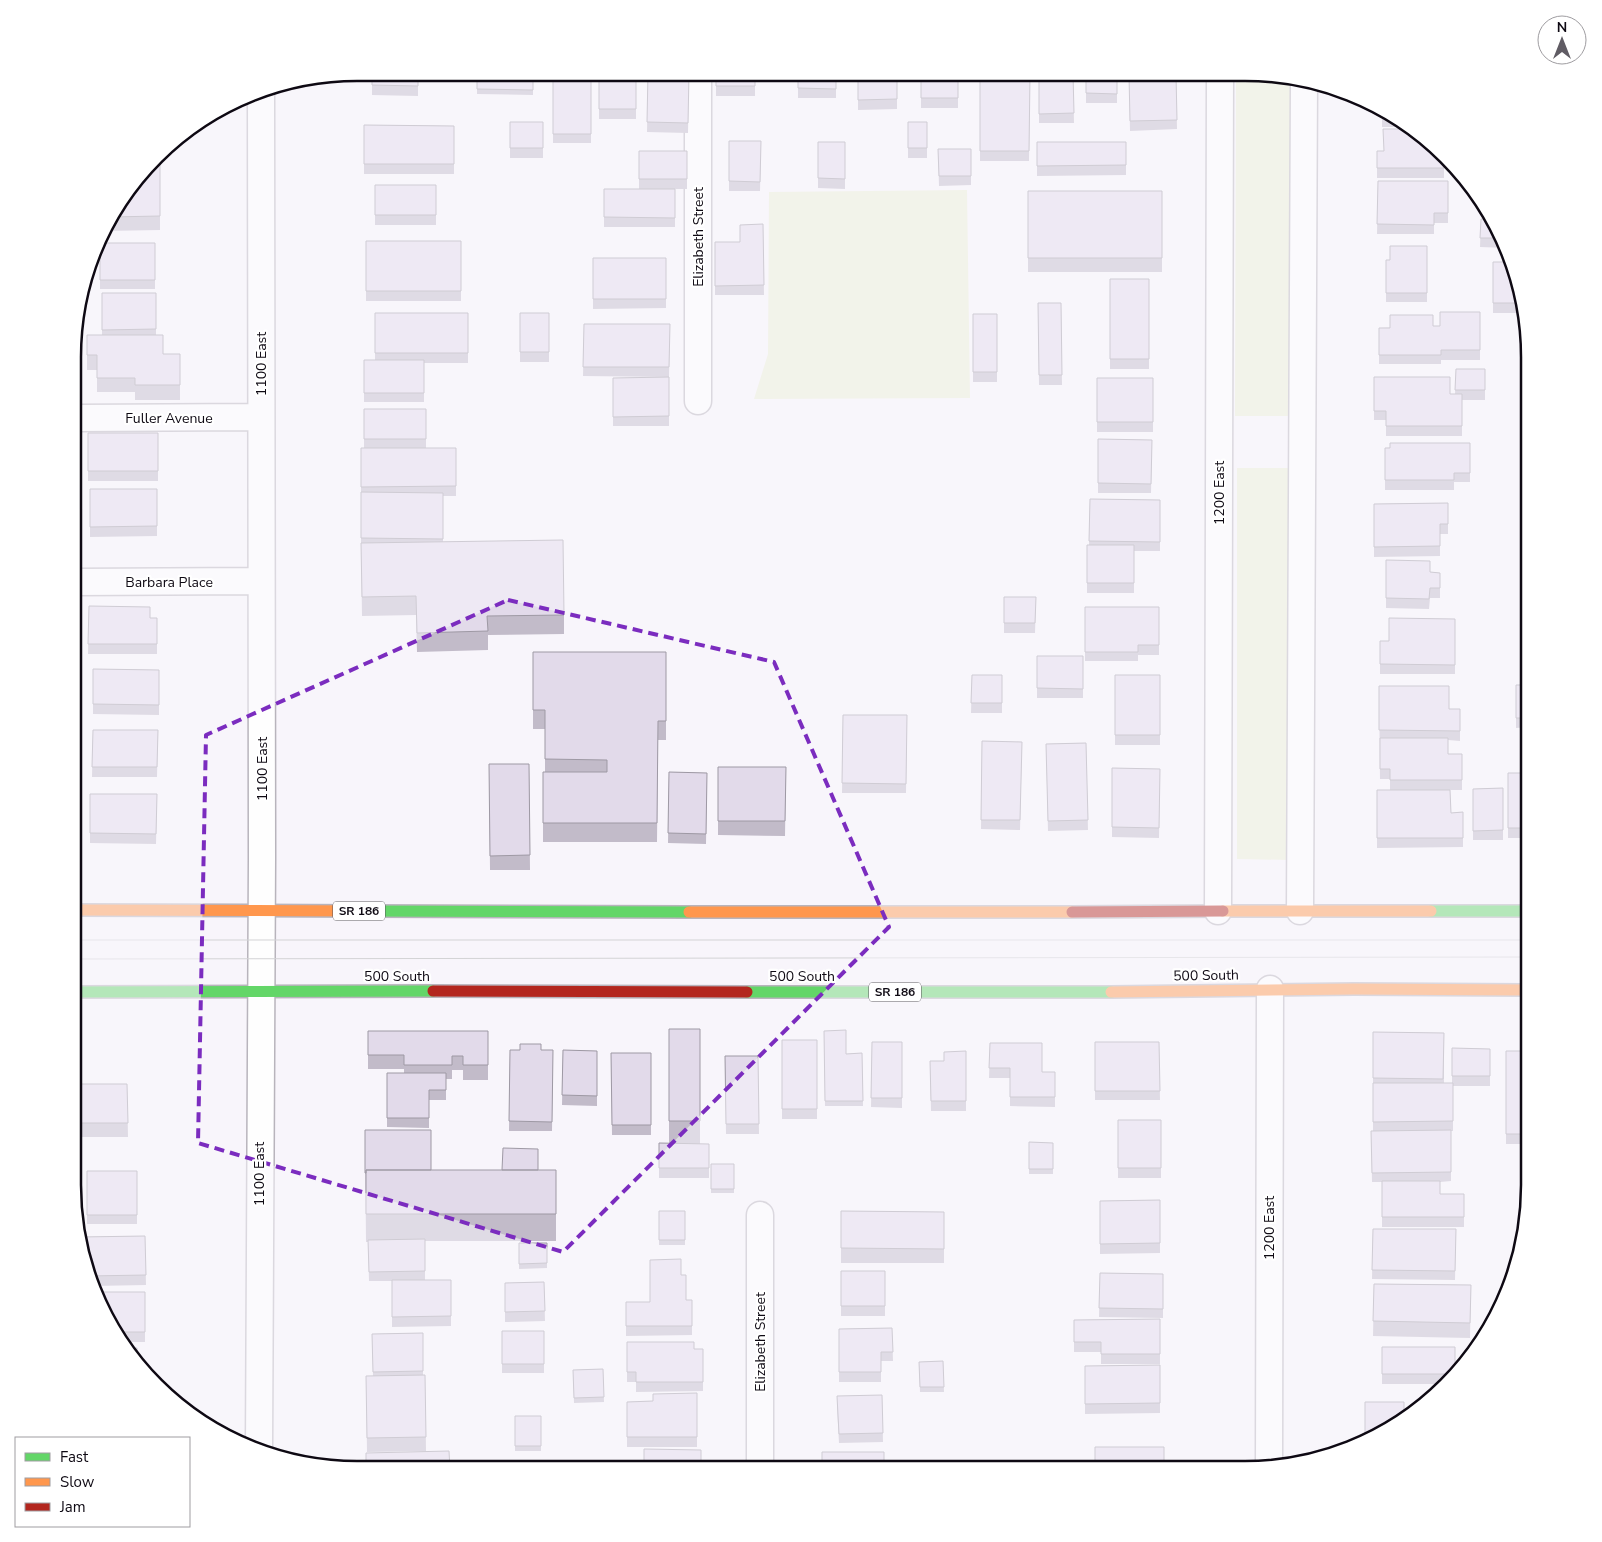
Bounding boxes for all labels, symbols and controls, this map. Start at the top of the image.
north arrow [1537,15,1587,65]
text: N [1557,18,1567,37]
street label: Elizabeth Street [689,187,708,287]
street label: 1100 East [252,332,271,396]
street label: Fuller Avenue [125,409,213,428]
street label: 1200 East [1210,461,1229,525]
street label: Barbara Place [125,573,213,592]
street label: 1100 East [253,737,272,801]
road number: SR 186 [333,901,385,920]
street label: 500 South [1173,965,1239,986]
street label: 500 South [364,967,430,986]
street label: 500 South [769,967,835,986]
road number: SR 186 [869,982,921,1002]
street label: 1100 East [250,1142,269,1206]
street label: 1200 East [1260,1196,1279,1260]
street label: Elizabeth Street [751,1292,770,1392]
legend [15,1437,190,1527]
text: Fast [60,1447,89,1467]
text: Slow [60,1472,95,1492]
text: Jam [59,1497,86,1517]

